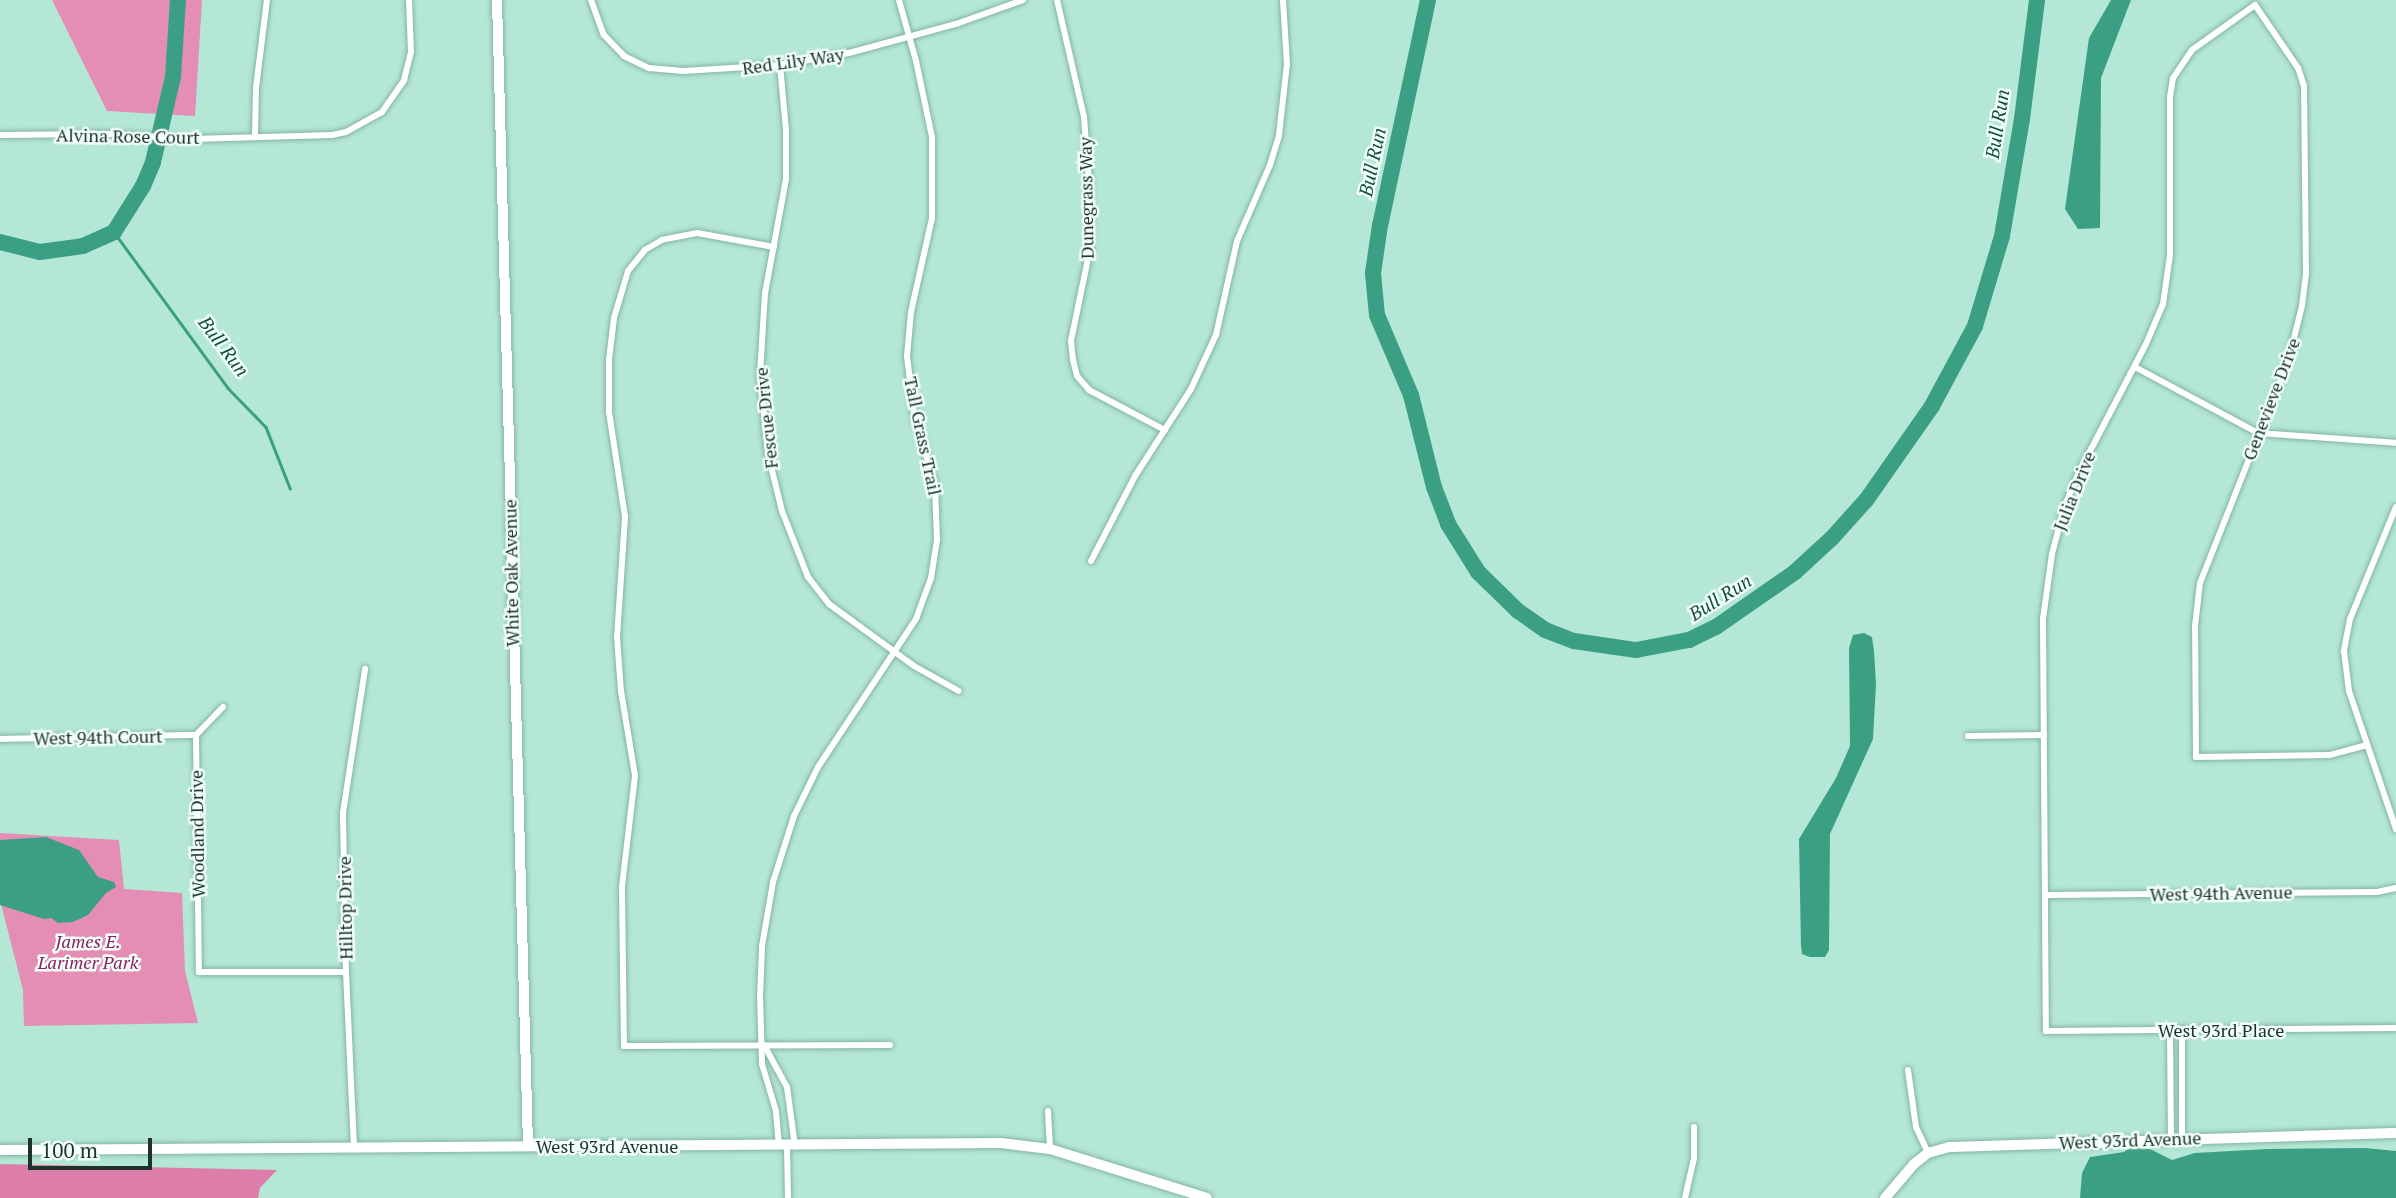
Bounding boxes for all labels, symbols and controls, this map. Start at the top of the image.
street label: Red Lily Way [741,43,845,79]
water label: Bull Run [1980,88,2014,160]
street label: Alvina Rose Court [56,124,200,148]
water label: Bull Run [1354,126,1390,198]
street label: Dunegrass Way [1074,137,1098,259]
water label: Bull Run [194,311,254,381]
street label: Genevieve Drive [2238,335,2304,463]
street label: Fescue Drive [750,366,782,470]
street label: Tall Grass Trail [900,375,946,497]
street label: Julia Drive [2048,448,2100,534]
street label: White Oak Avenue [499,499,523,647]
water label: Bull Run [1684,569,1756,625]
street label: West 94th Court [33,725,163,749]
street label: Woodland Drive [185,770,209,898]
street label: Hilltop Drive [333,856,357,960]
street label: West 94th Avenue [2149,881,2293,905]
park label: James E. Larimer Park [38,931,138,974]
street label: West 93rd Place [2158,1019,2284,1041]
scale bar [32,1124,156,1168]
street label: West 93rd Avenue [2058,1127,2202,1153]
street label: West 93rd Avenue [536,1135,678,1157]
text: 100 m [41,1136,98,1164]

